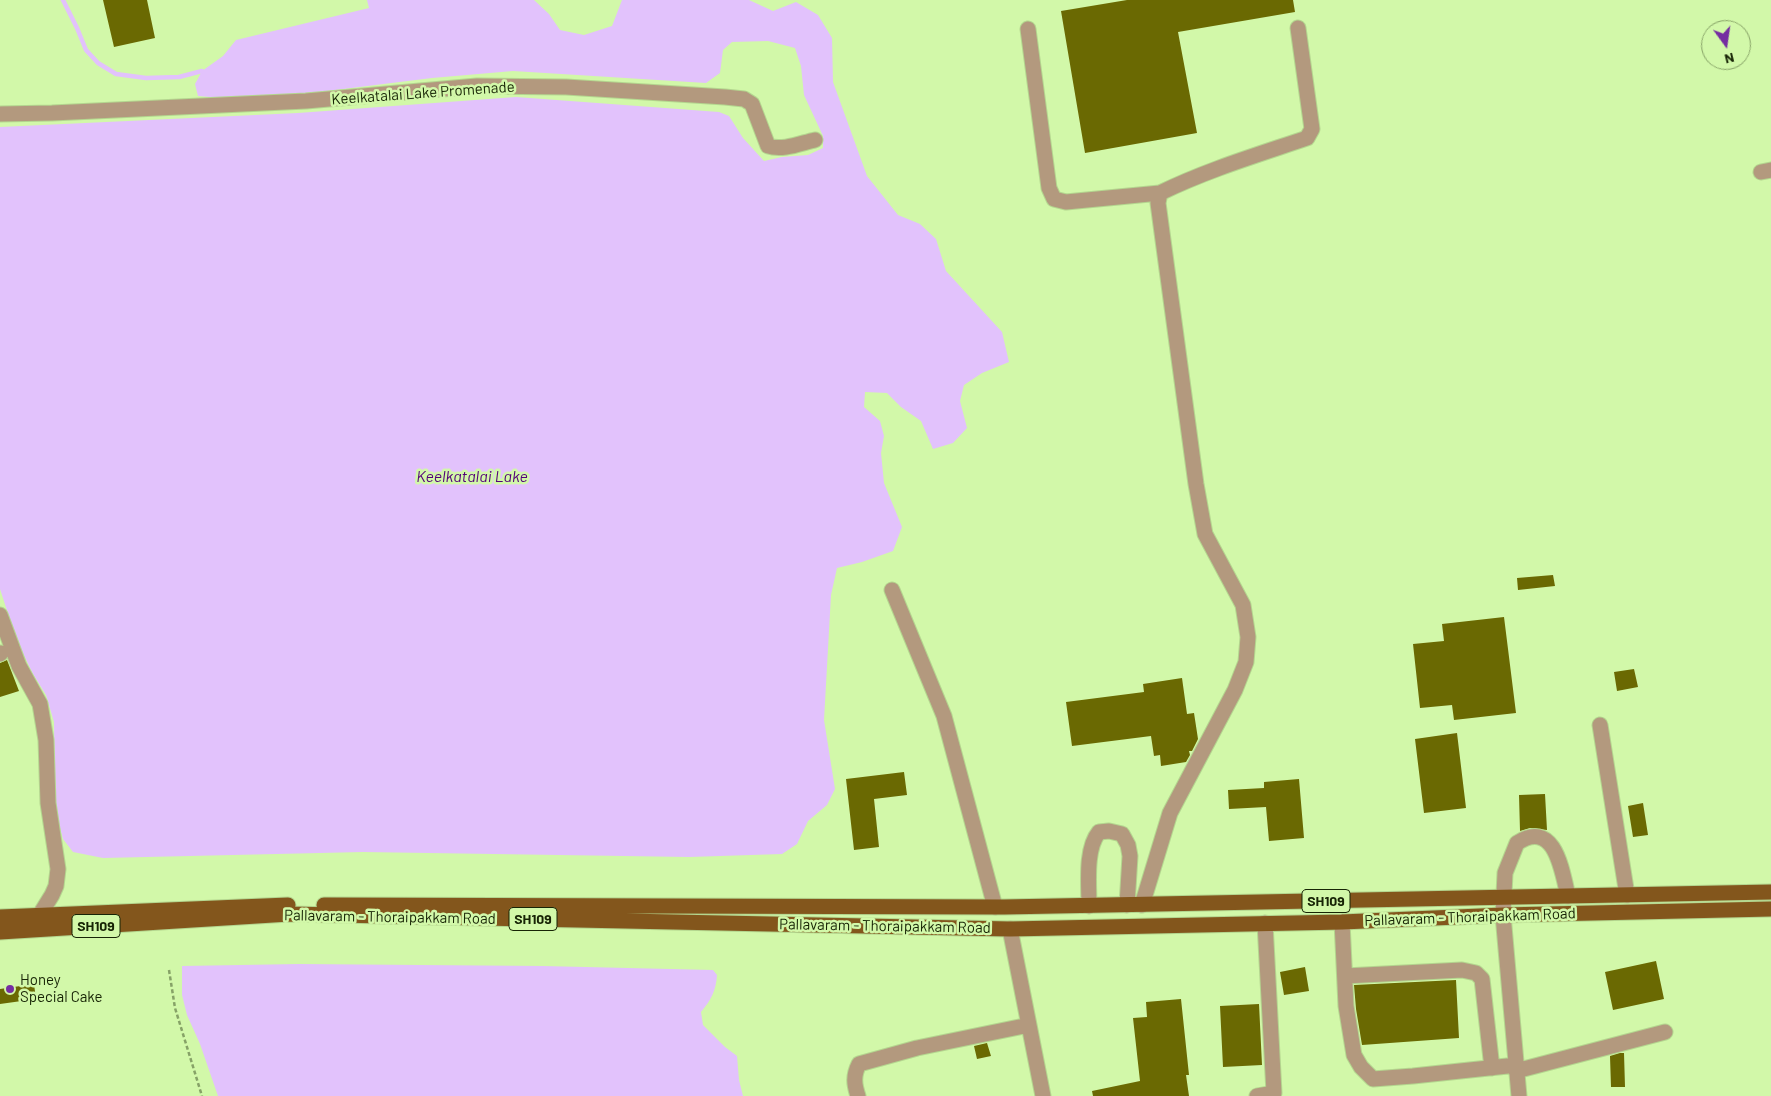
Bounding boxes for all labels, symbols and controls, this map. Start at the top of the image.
north arrow [1701,20,1751,70]
text: N [1723,50,1736,68]
street label: Keelkatalai Lake Promenade [331,78,515,108]
water label: Keelkatalai Lake [416,467,528,487]
road number: SH109 [1302,889,1350,912]
street label: Pallavaram - Thoraipakkam Road [1364,904,1576,930]
street label: Pallavaram - Thoraipakkam Road [284,906,496,928]
road number: SH109 [509,908,557,931]
road number: SH109 [72,914,120,938]
street label: Pallavaram - Thoraipakkam Road [779,915,991,937]
place label: Honey Special Cake [20,971,103,1006]
marker: Honey Special Cake [4,983,16,995]

